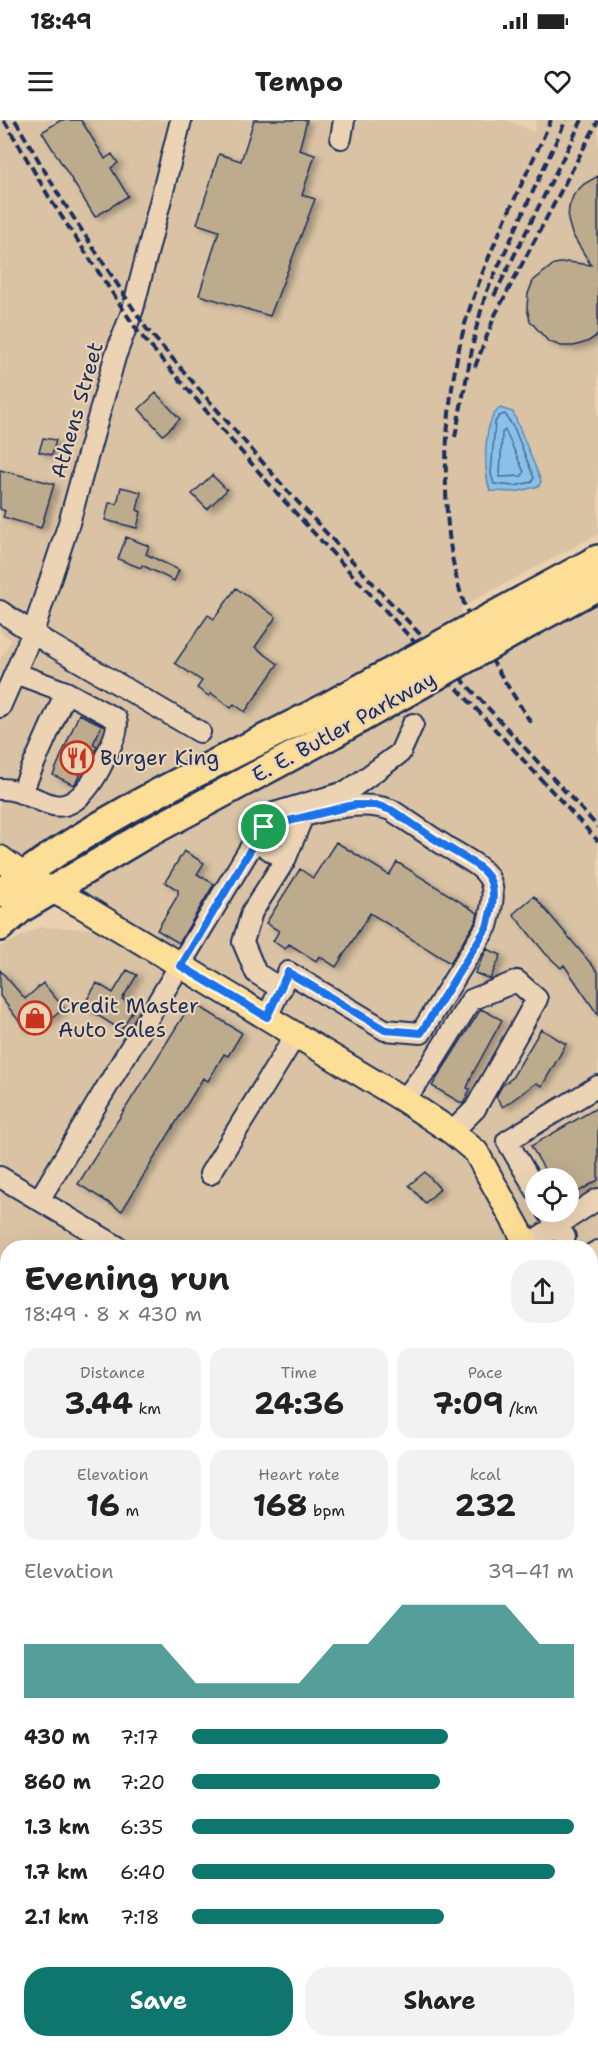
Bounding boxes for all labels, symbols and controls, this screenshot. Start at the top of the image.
text: 18:49 [30,7,92,36]
text: Tempo [255,63,343,100]
icon: menu [24,65,57,98]
icon: heart [541,65,574,98]
street label: Athens Street [44,339,110,481]
street label: E. E. Butler Parkway [247,665,441,789]
restaurant icon: Burger King [59,740,95,776]
place label: Burger King [100,744,219,772]
pin [238,801,289,852]
icon: arrive [247,810,280,843]
place label: Credit Master Auto Sales [58,992,199,1044]
shop icon: Credit Master Auto Sales [17,1000,53,1036]
map controls [525,1168,579,1222]
button: locate [525,1168,579,1222]
text: Evening run [24,1256,230,1301]
button: share [511,1260,574,1323]
text: 18:49 · 8 × 430 m [24,1301,202,1327]
text: Distance [80,1362,145,1383]
text: Time [281,1362,317,1383]
text: Pace [468,1362,503,1383]
text: 3.44 [64,1383,133,1424]
text: 24:36 [254,1383,344,1424]
text: 7:09 [433,1383,504,1424]
text: km [133,1398,161,1419]
text: /km [504,1398,538,1419]
text: Elevation [77,1464,148,1485]
text: Heart rate [258,1464,340,1485]
text: kcal [470,1464,501,1485]
text: 16 [86,1485,120,1526]
text: 168 [253,1485,307,1526]
text: 232 [455,1485,516,1526]
text: m [120,1500,139,1521]
text: bpm [307,1500,345,1521]
text: Elevation [24,1558,114,1584]
text: 39–41 m [488,1558,574,1584]
text: 430 m [24,1724,90,1750]
text: 7:17 [120,1724,159,1750]
text: 860 m [24,1769,91,1795]
text: 7:20 [120,1769,165,1795]
text: 1.3 km [24,1814,90,1840]
text: 6:35 [120,1814,163,1840]
text: 1.7 km [24,1859,88,1885]
text: 6:40 [120,1859,165,1885]
text: 2.1 km [24,1904,89,1930]
text: 7:18 [120,1904,159,1930]
button: Save [24,1967,293,2036]
button: Share [305,1967,574,2036]

